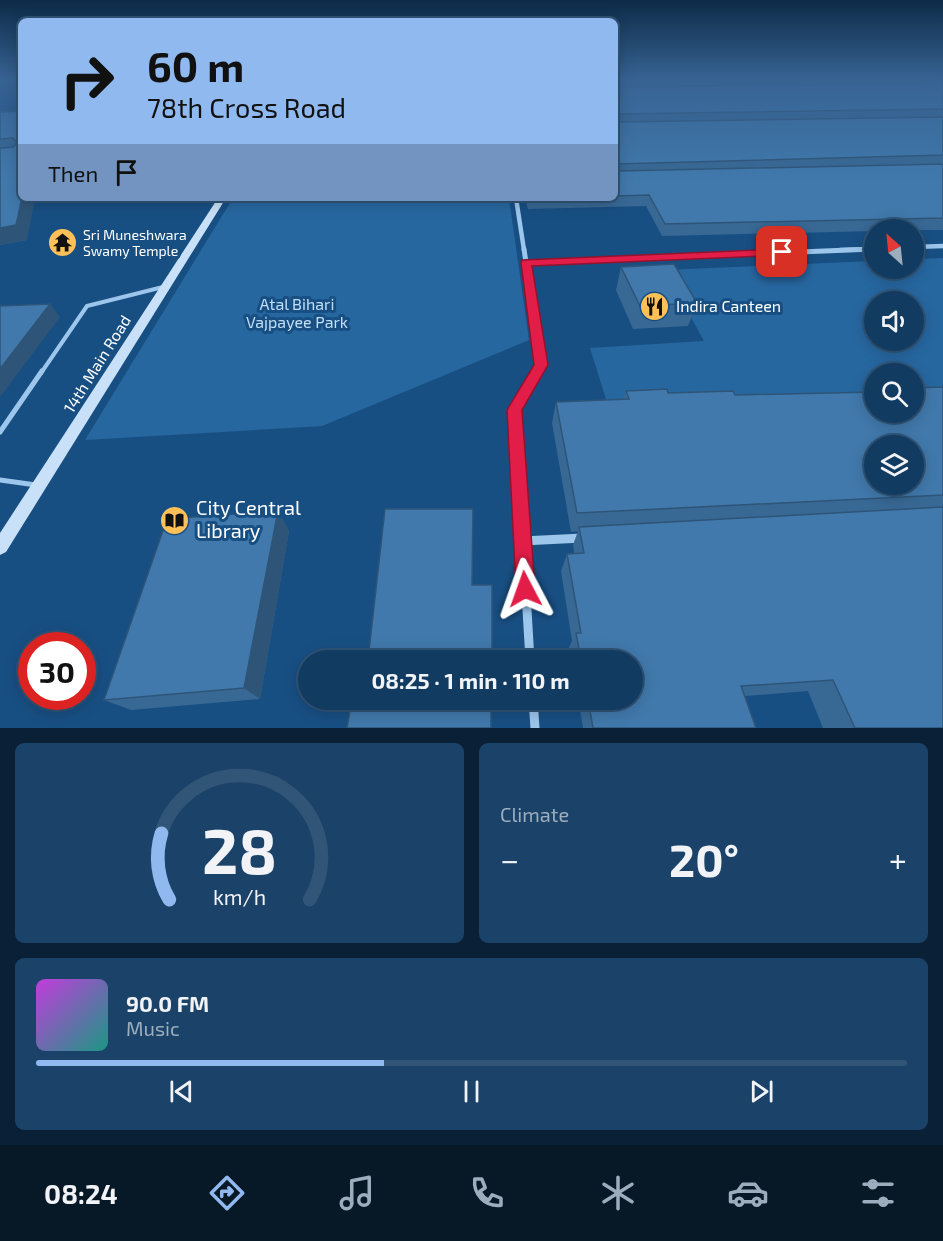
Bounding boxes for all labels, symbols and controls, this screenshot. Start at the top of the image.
text: 60 m [147,40,244,90]
icon: right [48,42,126,120]
text: 78th Cross Road [147,91,346,123]
icon: arrive [110,156,143,189]
text: Then [48,160,98,186]
north arrow [864,219,924,279]
map controls [864,219,924,495]
place label: Sri Muneshwara Swamy Temple [83,226,187,259]
pin [756,226,807,277]
temple icon: Sri Muneshwara Swamy Temple [46,227,78,259]
icon: arrive [765,235,798,268]
restaurant icon: Indira Canteen [639,290,671,322]
button: sound [864,291,924,351]
park label: Atal Bihari Vajpayee Park [246,294,348,332]
place label: Indira Canteen [676,296,781,315]
street label: 14th Main Road [59,311,134,416]
button: search [864,363,924,423]
button: layers [864,435,924,495]
place label: City Central Library [196,495,301,542]
library icon: City Central Library [159,504,191,536]
position arrow [493,557,557,621]
speed limit sign: 30 [18,632,96,710]
text: 08:25 · 1 min · 110 m [371,667,570,693]
text: Climate [500,802,569,826]
text: 28 [202,812,277,887]
text: 20° [669,832,739,886]
text: − [500,839,519,879]
text: + [889,839,907,879]
text: km/h [213,884,266,909]
text: 90.0 FM [126,990,209,1016]
text: Music [126,1016,180,1040]
icon: previous [165,1075,198,1108]
icon: pause [455,1075,488,1108]
icon: next [745,1075,778,1108]
icon: directions [206,1172,248,1214]
icon: music [336,1172,378,1214]
icon: phone [466,1172,508,1214]
icon: climate [597,1172,639,1214]
icon: car [727,1172,769,1214]
icon: filters [857,1172,899,1214]
text: 08:24 [44,1177,118,1209]

